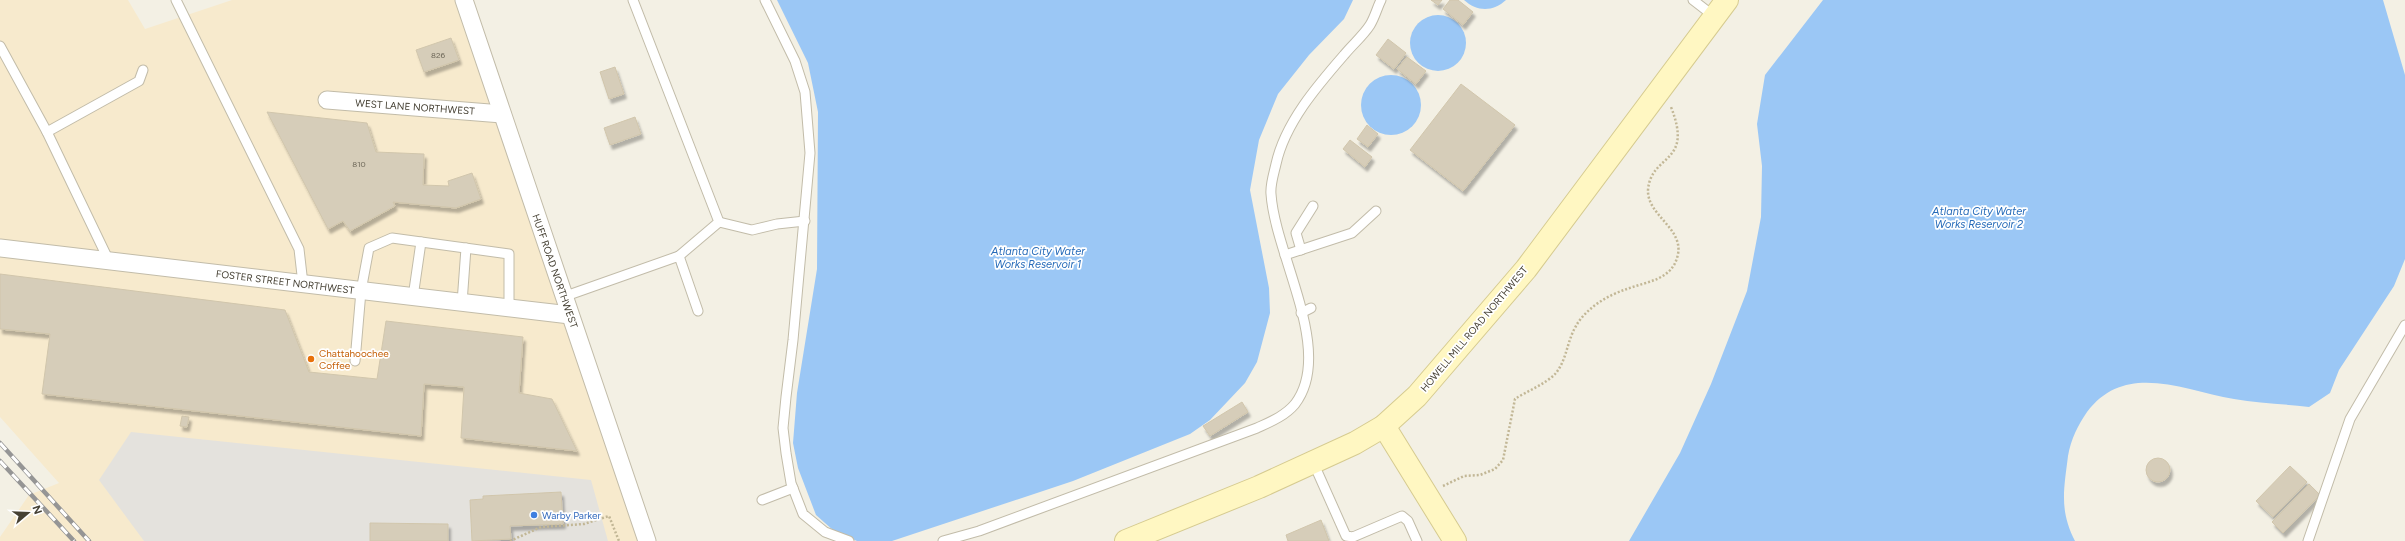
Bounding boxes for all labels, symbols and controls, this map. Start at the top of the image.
house number: 826 [431,50,445,60]
street label: WEST LANE NORTHWEST [355,96,476,118]
house number: 810 [352,159,366,169]
water label: Atlanta City Water Works Reservoir 2 [1931,205,2027,231]
street label: HUFF ROAD NORTHWEST [529,212,581,330]
water label: Atlanta City Water Works Reservoir 1 [990,245,1086,271]
street label: HOWELL MILL ROAD NORTHWEST [1418,263,1531,394]
street label: FOSTER STREET NORTHWEST [215,267,355,297]
place label: Chattahoochee Coffee [319,347,389,372]
marker: Chattahoochee Coffee [306,354,316,364]
north arrow [8,493,48,533]
text: N [29,504,45,516]
place label: Warby Parker [542,509,602,522]
marker: Warby Parker [529,510,539,520]

